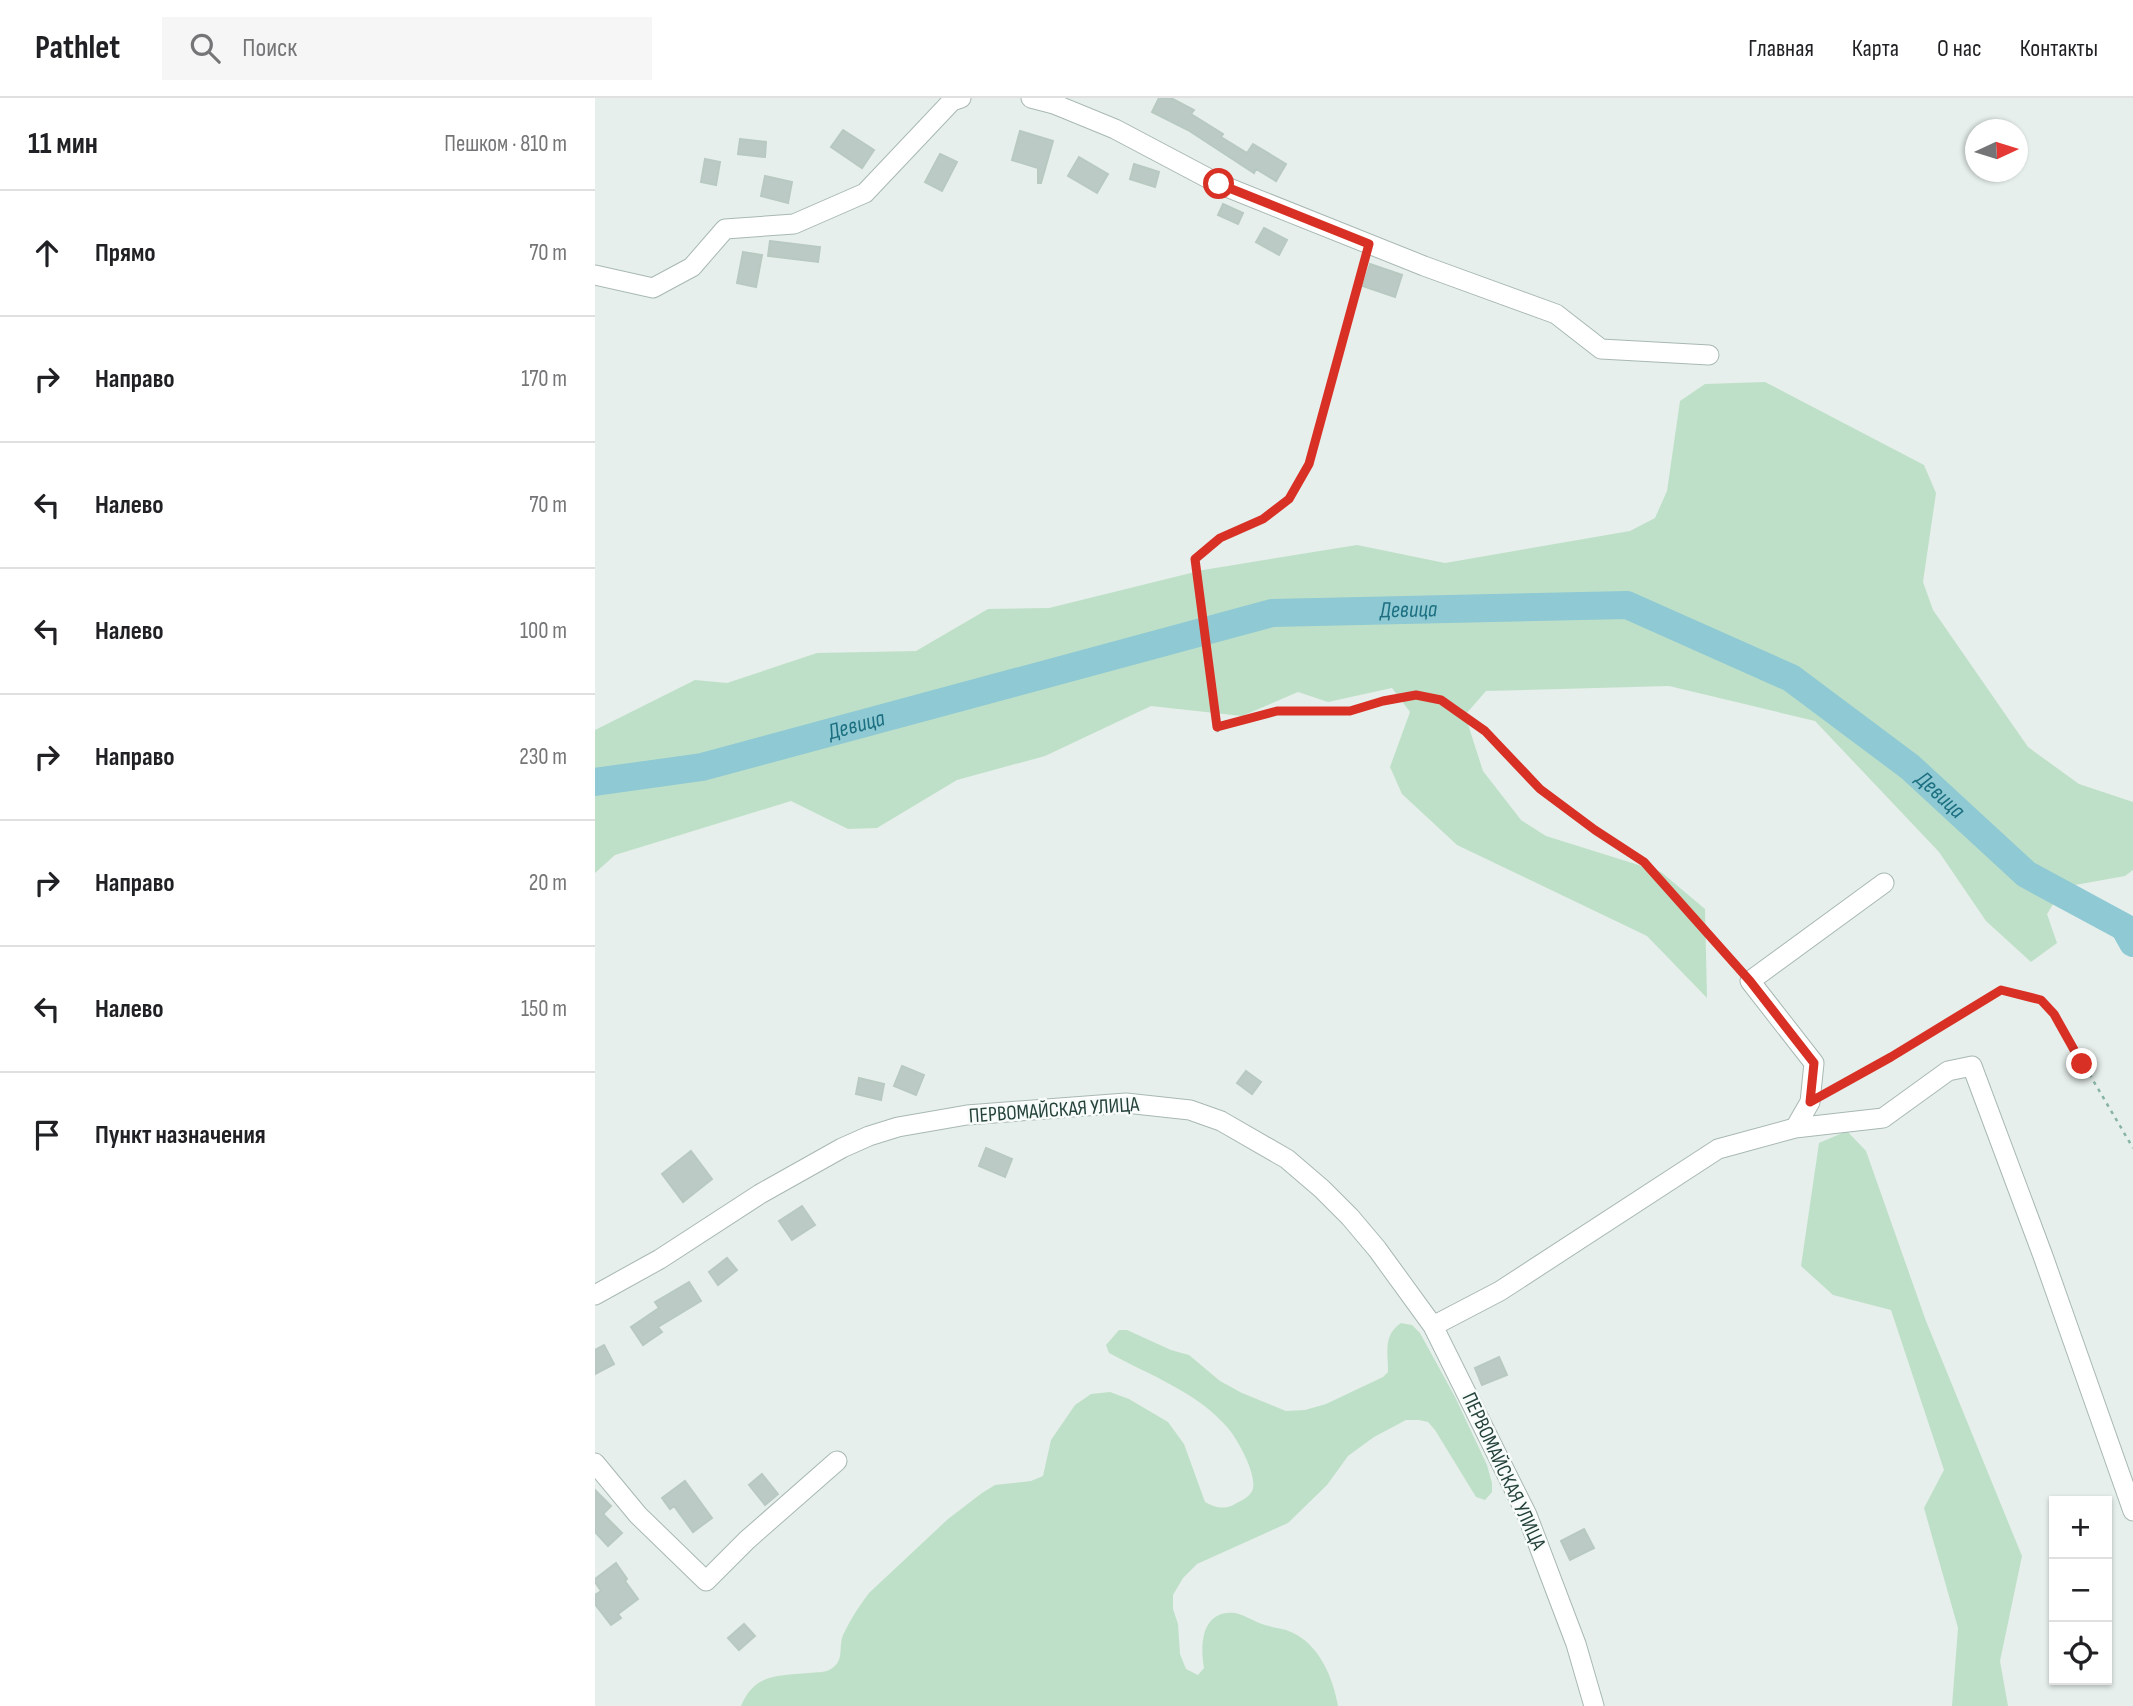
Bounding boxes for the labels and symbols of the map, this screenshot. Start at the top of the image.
north arrow [1965,119,2028,182]
route start [1203,168,1234,199]
water label: Девица [1379,595,1438,625]
water label: Девица [824,704,888,747]
water label: Девица [1909,765,1971,825]
route end [2066,1048,2097,1079]
street label: ПЕРВОМАЙСКАЯ УЛИЦА [968,1092,1141,1128]
street label: ПЕРВОМАЙСКАЯ УЛИЦА [1457,1388,1552,1555]

